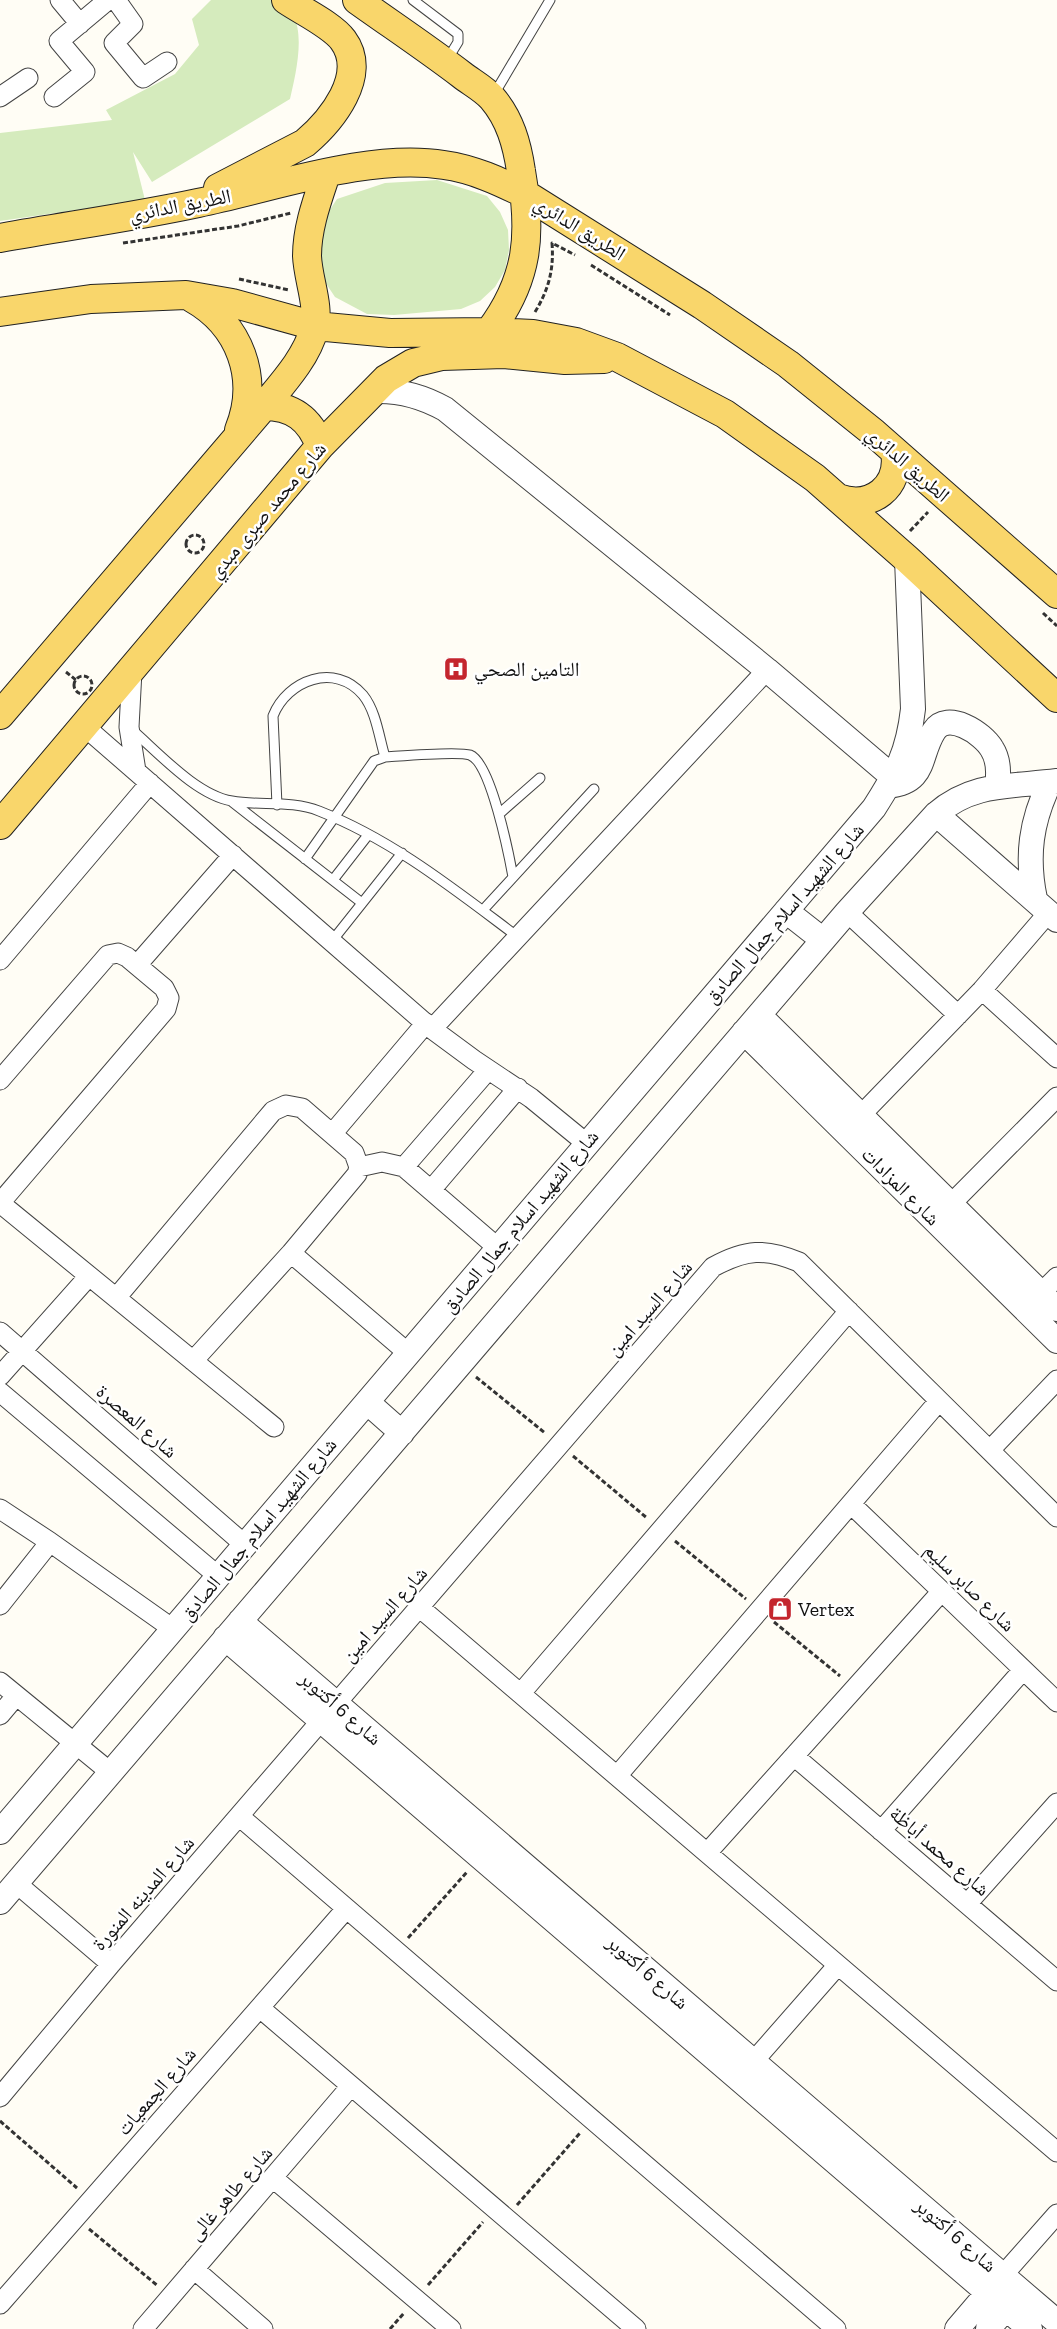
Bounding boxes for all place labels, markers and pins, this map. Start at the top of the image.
hospital icon: التامين الصحي [443,656,469,682]
place label: التامين الصحي [474,657,579,685]
shop icon: Vertex [767,1596,793,1622]
place label: Vertex [797,1597,854,1621]

